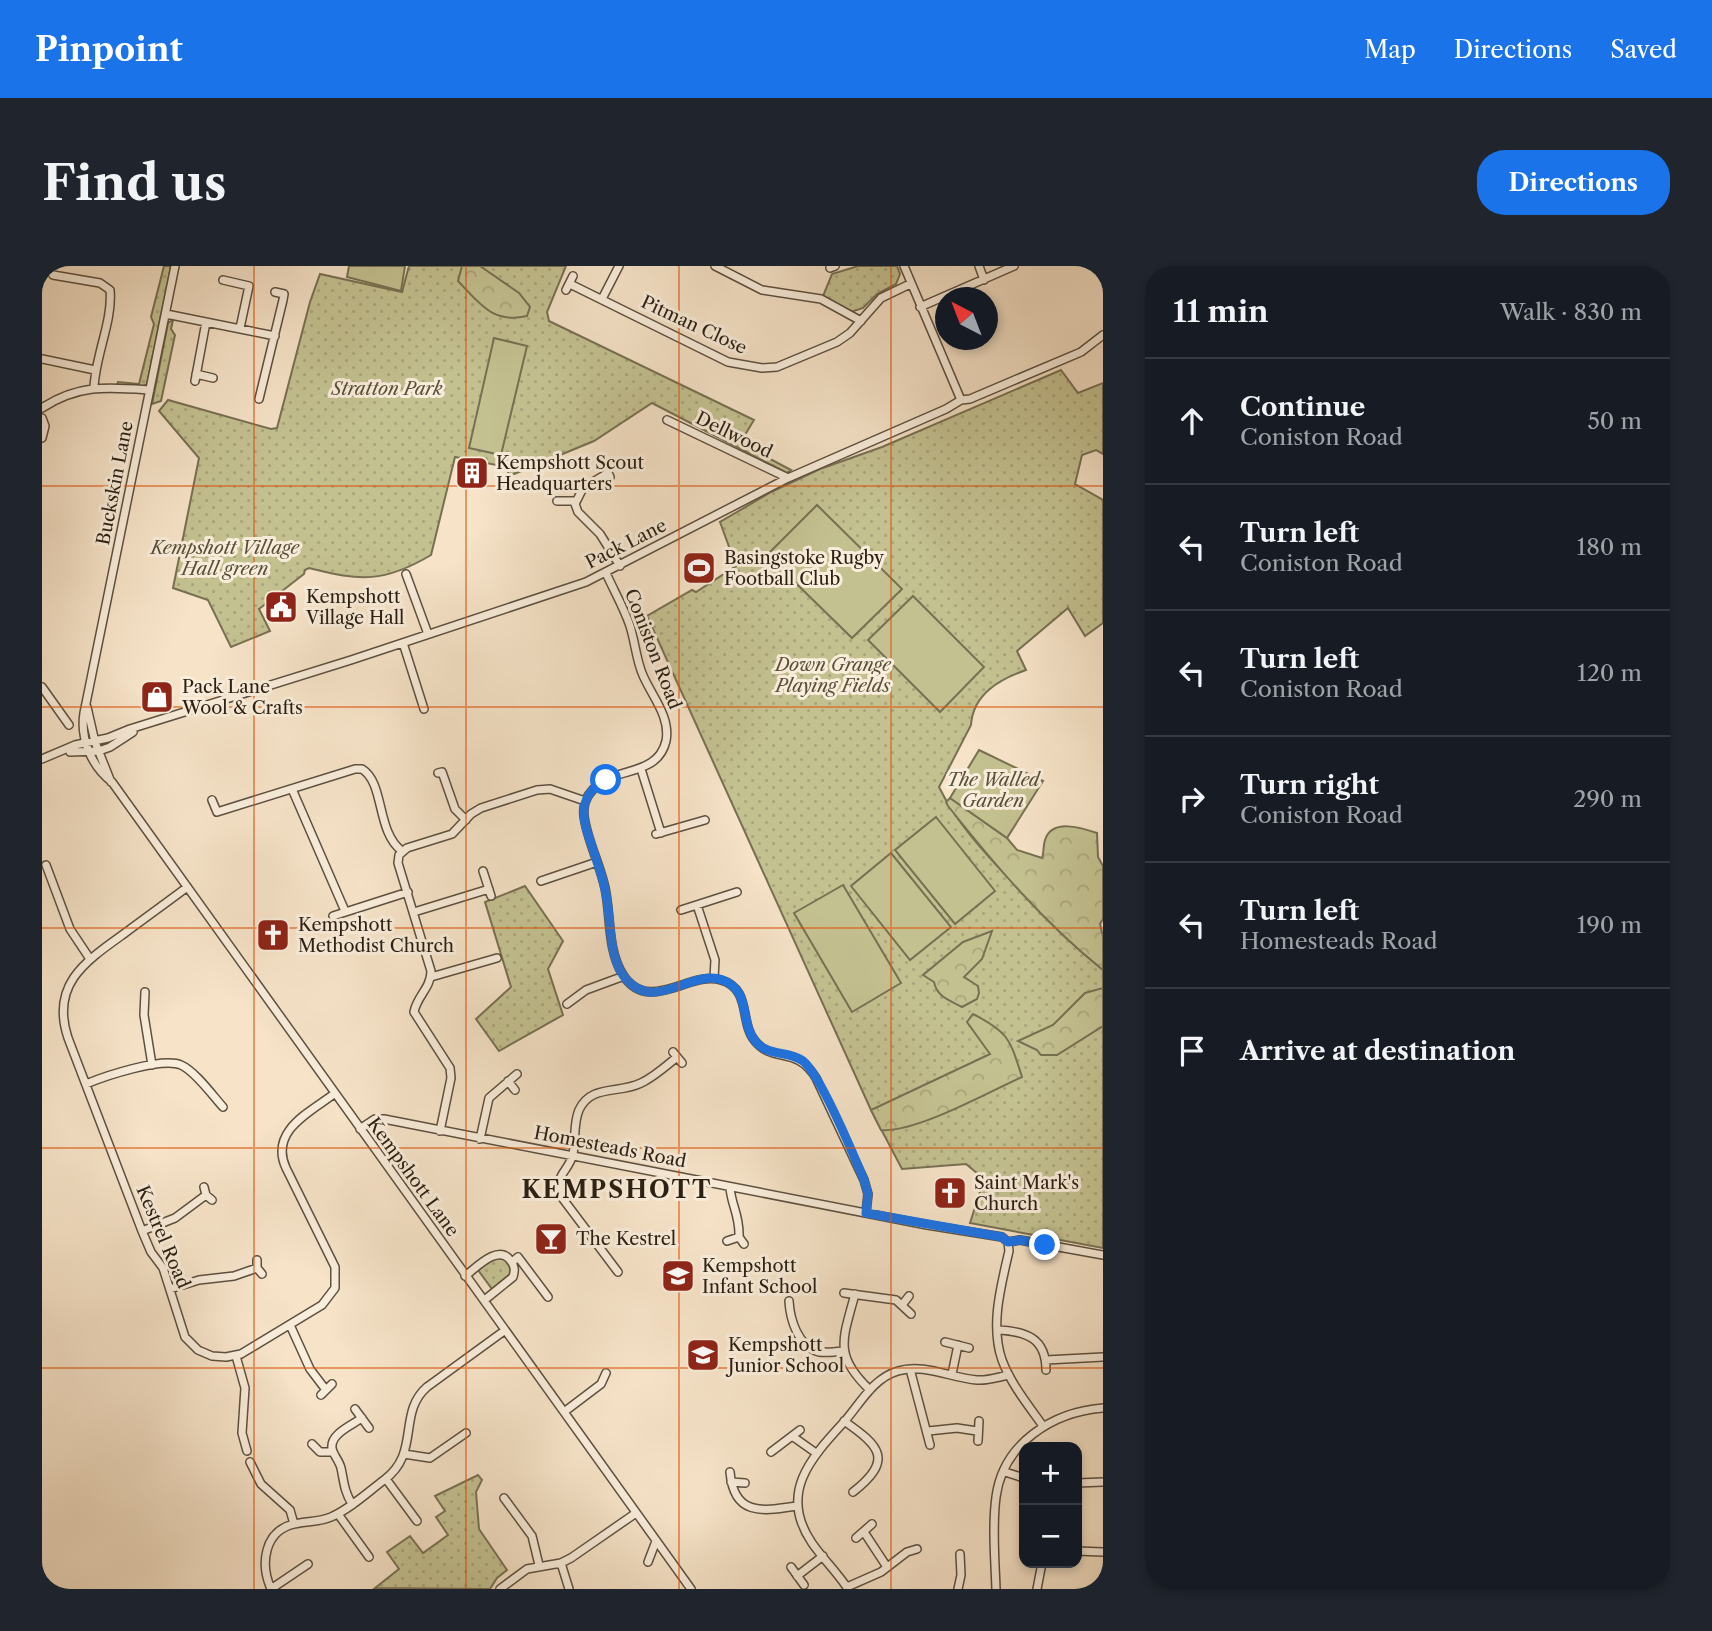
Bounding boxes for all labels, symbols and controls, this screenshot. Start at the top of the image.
text: Pinpoint [35,29,183,70]
text: Map [1364,35,1416,64]
text: Directions [1454,35,1572,64]
text: Saved [1610,35,1677,64]
button: Directions [1477,150,1670,215]
text: Find us [42,152,226,213]
north arrow [935,287,998,350]
street label: Pitman Close [638,291,750,359]
text: 11 min [1173,293,1269,330]
text: Walk · 830 m [1500,298,1642,326]
park label: Stratton Park [330,378,443,400]
text: Continue [1240,391,1365,423]
icon: ahead [1173,402,1211,440]
street label: Dellwood [692,407,776,463]
text: 50 m [1587,407,1642,435]
street label: Buckskin Lane [92,419,138,547]
text: Coniston Road [1240,423,1403,451]
place label: Kempshott Scout Headquarters [496,452,644,495]
building icon: Kempshott Scout Headquarters [453,454,491,492]
street label: Pack Lane [582,514,670,574]
text: Turn left [1240,517,1359,549]
icon: left [1173,528,1211,566]
text: 180 m [1577,533,1642,561]
park label: Kempshott Village Hall green [149,537,301,580]
place label: Basingstoke Rugby Football Club [724,547,885,590]
sports icon: Basingstoke Rugby Football Club [680,549,718,587]
text: Coniston Road [1240,549,1403,577]
place label: Kempshott Village Hall [305,586,404,629]
street label: Coniston Road [620,586,686,712]
public building icon: Kempshott Village Hall [262,588,300,626]
text: Turn left [1240,643,1359,675]
park label: Down Grange Playing Fields [773,654,892,697]
icon: left [1173,654,1211,692]
text: 120 m [1577,659,1642,687]
text: Coniston Road [1240,675,1403,703]
place label: Pack Lane Wool & Crafts [181,676,303,719]
shop icon: Pack Lane Wool & Crafts [138,678,176,716]
route start [590,764,621,795]
park label: The Walled Garden [947,769,1042,812]
text: Turn right [1240,769,1379,801]
icon: right [1173,780,1211,818]
text: 290 m [1573,785,1642,813]
text: Coniston Road [1240,801,1403,829]
text: Turn left [1240,895,1359,927]
icon: left [1173,906,1211,944]
text: 190 m [1577,911,1642,939]
place label: Kempshott Methodist Church [298,914,454,957]
church icon: Kempshott Methodist Church [254,916,292,954]
text: Homesteads Road [1240,927,1438,955]
icon: arrive [1173,1032,1211,1070]
text: Arrive at destination [1240,1035,1515,1067]
street label: Kempshott Lane [362,1113,464,1241]
street label: Homesteads Road [532,1121,688,1173]
place label: Saint Mark's Church [974,1172,1079,1215]
church icon: Saint Mark's Church [931,1174,969,1212]
district label: KEMPSHOTT [521,1175,713,1204]
street label: Kestrel Road [131,1182,195,1292]
bar icon: The Kestrel [532,1220,570,1258]
place label: The Kestrel [576,1228,676,1250]
route end [1029,1229,1060,1260]
place label: Kempshott Infant School [702,1255,817,1298]
school or university icon: Kempshott Infant School [659,1257,697,1295]
place label: Kempshott Junior School [725,1334,844,1377]
school or university icon: Kempshott Junior School [684,1336,722,1374]
map controls [1019,1442,1082,1568]
button: + [1019,1442,1082,1505]
button: − [1019,1505,1082,1568]

